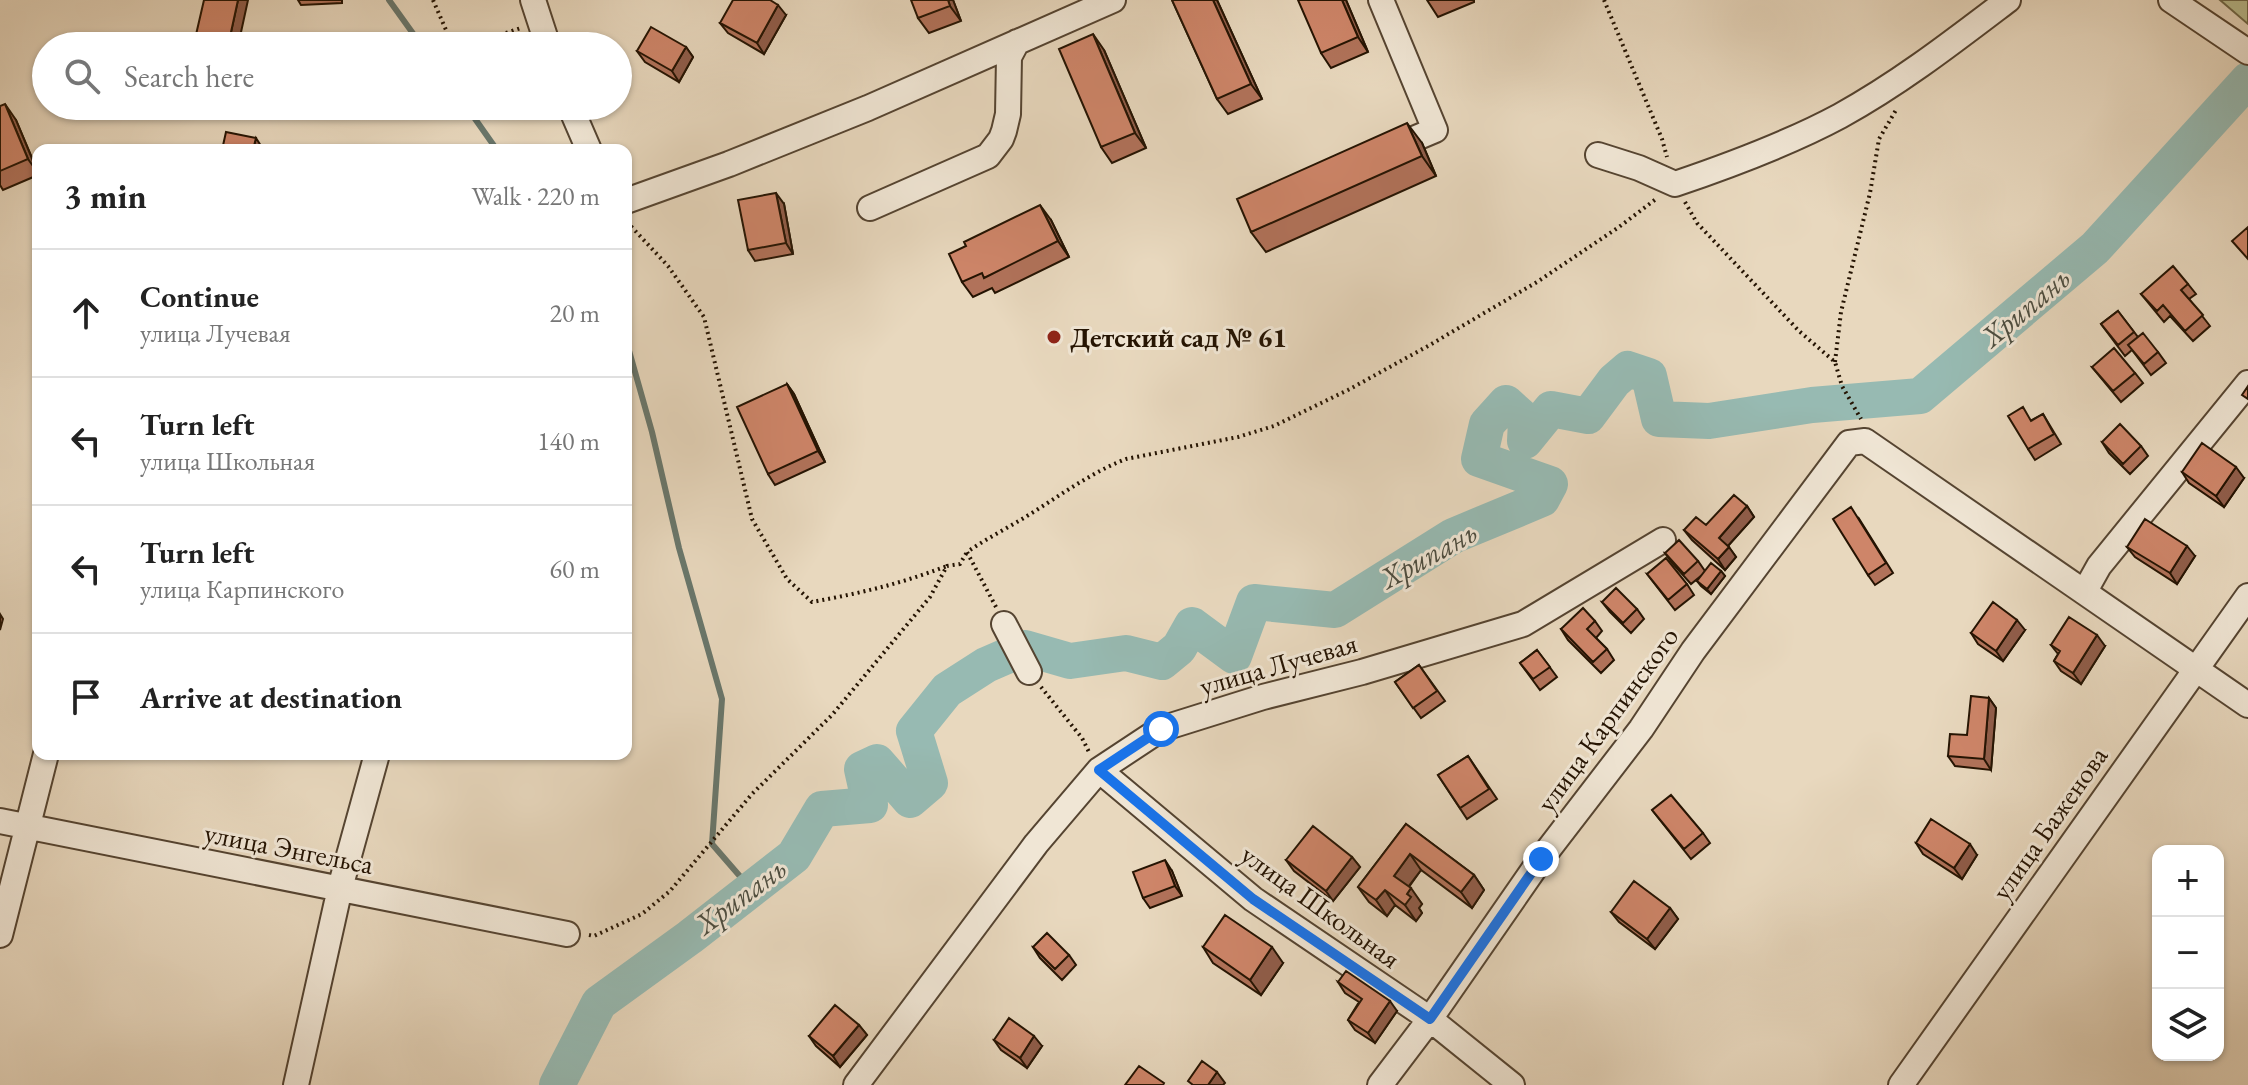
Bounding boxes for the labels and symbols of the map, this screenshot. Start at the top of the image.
water label: Хрипань [1971,258,2078,357]
place label: Детский сад № 61 [1070,319,1287,355]
marker: Детский сад № 61 [1045,328,1063,346]
water label: Хрипань [1372,512,1484,598]
street label: улица Карпинского [1528,619,1686,819]
street label: улица Лучевая [1195,624,1361,704]
route start [1143,711,1179,747]
street label: улица Баженова [1983,738,2116,907]
street label: улица Энгельса [201,814,377,882]
street label: улица Школьная [1234,836,1408,976]
route end [1523,841,1559,877]
water label: Хрипань [686,848,794,944]

